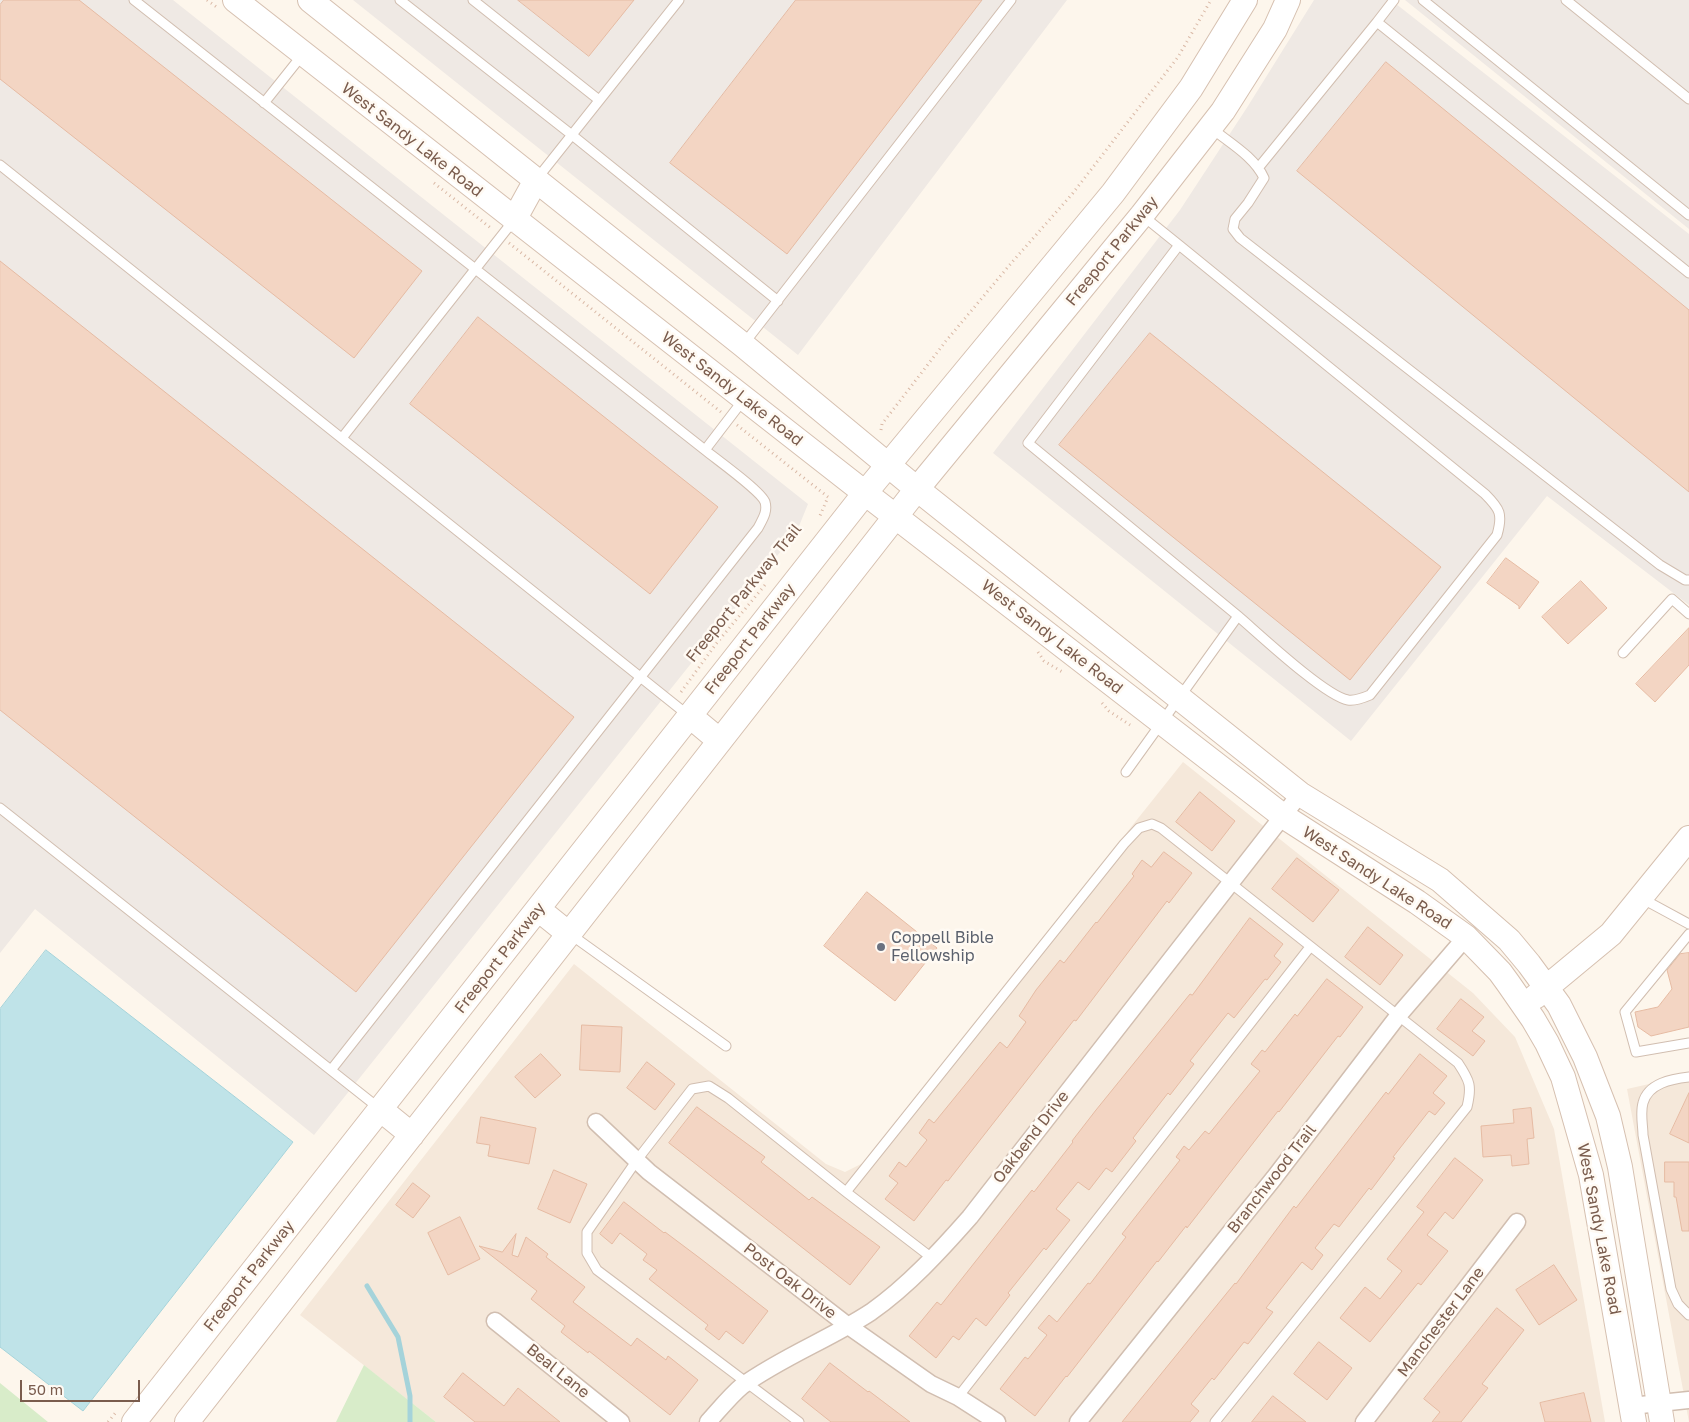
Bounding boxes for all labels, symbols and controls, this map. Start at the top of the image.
street label: West Sandy Lake Road [337,79,487,201]
street label: Freeport Parkway [1062,192,1162,310]
street label: West Sandy Lake Road [657,328,807,450]
street label: Freeport Parkway Trail [682,520,806,666]
street label: West Sandy Lake Road [977,576,1127,698]
street label: Freeport Parkway [701,580,799,698]
street label: West Sandy Lake Road [1299,822,1455,934]
street label: Freeport Parkway [451,899,549,1017]
place label: Coppell Bible Fellowship [891,928,994,966]
marker: Coppell Bible Fellowship [875,941,887,953]
street label: Oakbend Drive [989,1087,1073,1187]
street label: Branchwood Trail [1224,1121,1320,1237]
street label: West Sandy Lake Road [1573,1142,1625,1316]
street label: Freeport Parkway [200,1217,298,1335]
street label: Post Oak Drive [740,1239,840,1323]
street label: Manchester Lane [1394,1263,1488,1381]
street label: Beal Lane [523,1340,593,1402]
scale bar [22,1370,142,1402]
text: 50 m [28,1380,63,1398]

